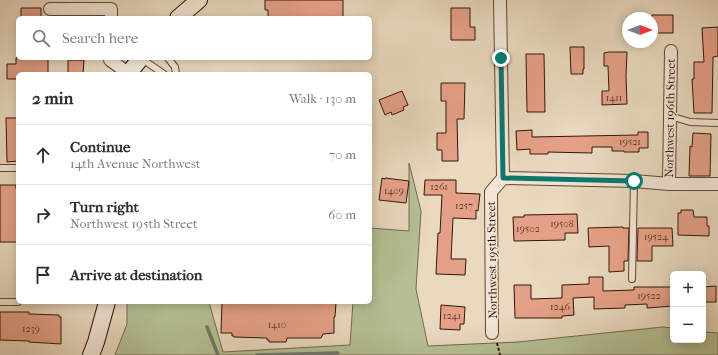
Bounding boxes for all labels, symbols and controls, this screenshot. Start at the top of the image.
north arrow [622,12,658,48]
search box [16,16,372,60]
icon: search [30,27,52,49]
text: Search here [62,29,138,47]
route end [492,49,510,67]
street label: Northwest 196th Street [662,58,678,178]
text: 2 min [32,88,73,108]
text: Walk · 130 m [289,91,356,106]
house number: 1411 [606,92,622,104]
house number: 19521 [619,136,641,148]
text: Continue [70,138,130,156]
icon: ahead [32,144,54,166]
text: 70 m [329,147,356,162]
text: 14th Avenue Northwest [70,156,200,171]
route start [625,172,643,190]
house number: 1261 [430,181,448,193]
house number: 1409 [384,185,404,197]
text: Turn right [70,198,139,216]
house number: 1257 [455,200,473,212]
street label: Northwest 195th Street [484,200,500,319]
icon: right [32,204,54,226]
text: 60 m [328,207,356,222]
text: Northwest 195th Street [70,216,198,231]
house number: 19508 [550,218,574,230]
house number: 19502 [516,223,540,235]
house number: 19524 [644,231,669,243]
icon: arrive [32,264,54,286]
text: Arrive at destination [70,266,202,284]
map controls [670,271,706,343]
button: + [670,271,706,307]
house number: 19522 [637,290,661,302]
house number: 1246 [550,301,571,313]
button: − [670,307,706,343]
house number: 1241 [443,310,461,322]
house number: 1410 [268,319,286,331]
house number: 1239 [22,323,40,335]

